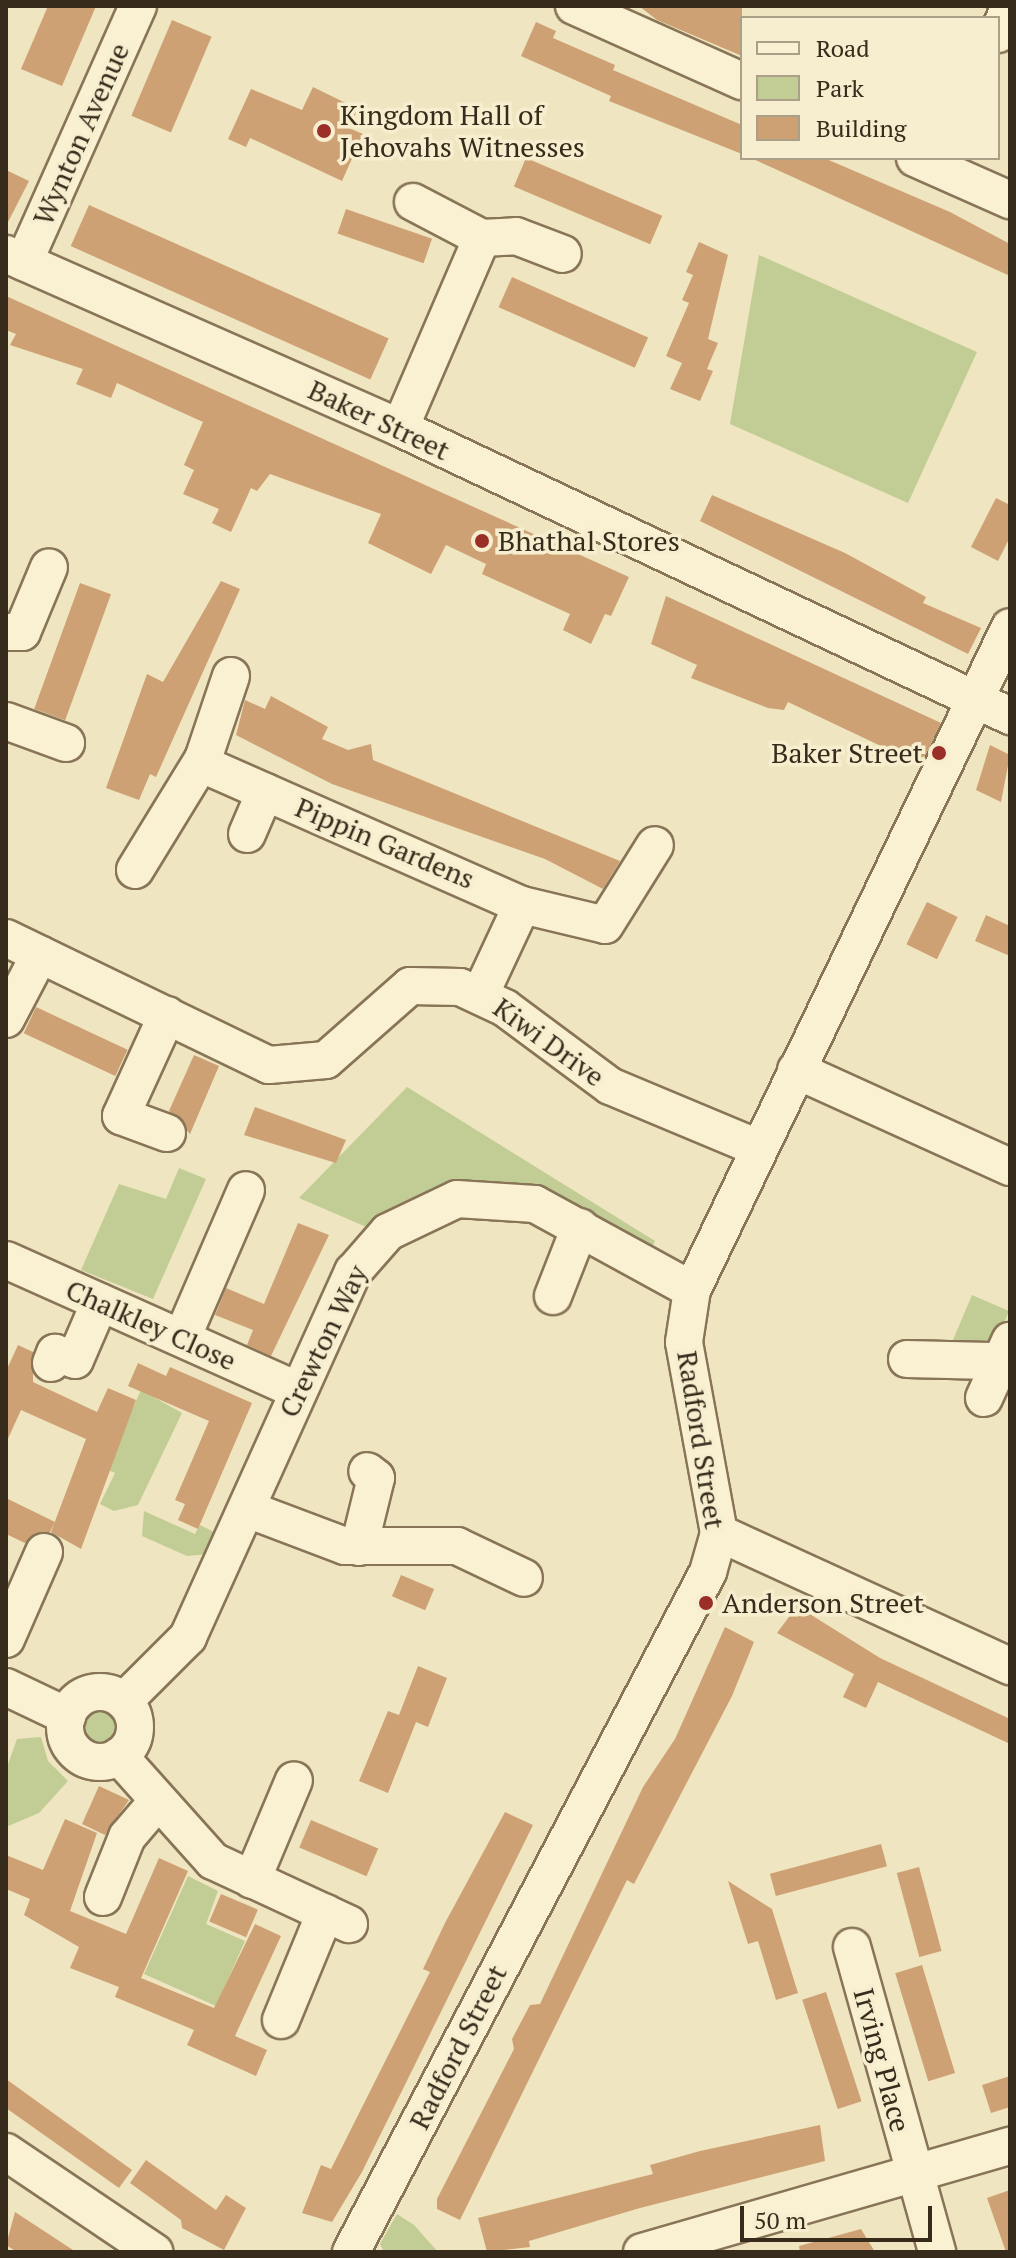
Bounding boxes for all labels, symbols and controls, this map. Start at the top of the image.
legend [740,16,1000,160]
text: Road [816,32,870,64]
street label: Wynton Avenue [26,37,136,231]
text: Park [816,72,864,104]
place label: Kingdom Hall of Jehovahs Witnesses [340,98,585,164]
text: Building [816,112,906,144]
marker: Kingdom Hall of Jehovahs Witnesses [315,122,333,140]
street label: Baker Street [303,373,455,467]
place label: Bhathal Stores [498,524,680,558]
marker: Bhathal Stores [473,532,491,550]
place label: Baker Street [771,736,923,770]
marker: Baker Street [930,744,948,762]
street label: Pippin Gardens [290,790,480,896]
street label: Kiwi Drive [487,991,611,1093]
street label: Crewton Way [272,1259,374,1423]
street label: Chalkley Close [61,1273,241,1377]
street label: Radford Street [670,1349,732,1531]
place label: Anderson Street [722,1586,924,1620]
marker: Anderson Street [697,1594,715,1612]
street label: Radford Street [402,1959,514,2135]
street label: Irving Place [847,1984,917,2136]
scale bar [744,2190,936,2240]
text: 50 m [754,2204,806,2236]

